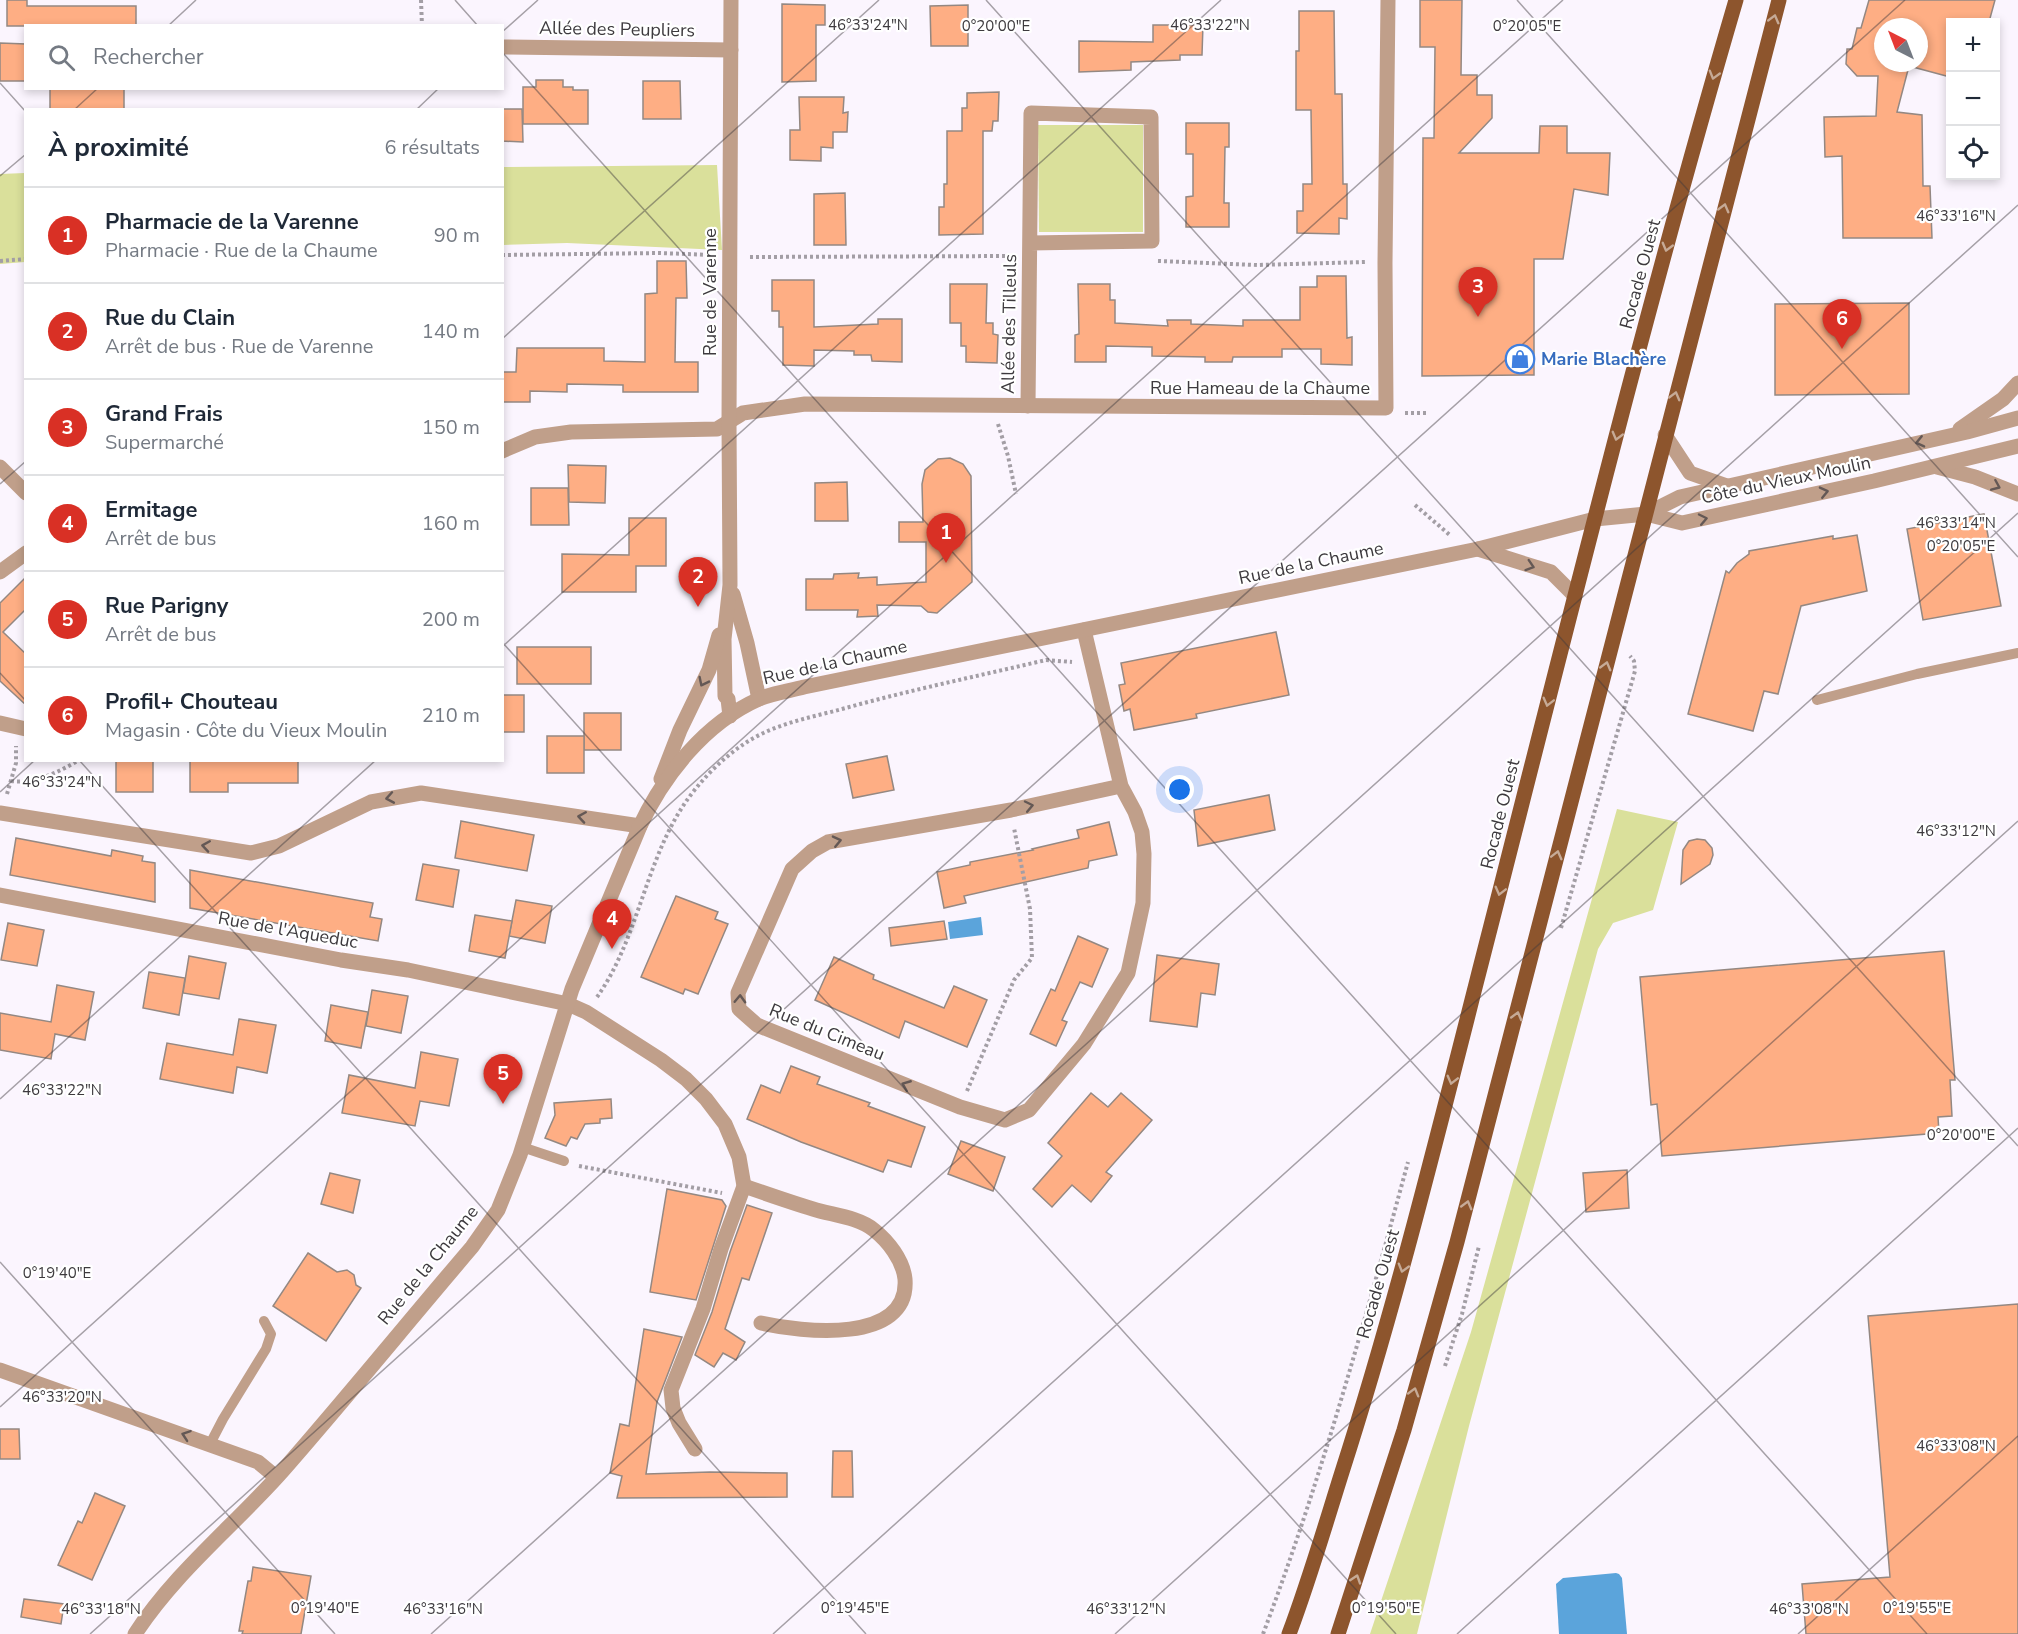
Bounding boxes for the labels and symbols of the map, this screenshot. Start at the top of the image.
one-way arrow [1766,14,1779,24]
text: 46°33'24"N [828,15,908,35]
text: 46°33'22"N [1170,15,1250,35]
street label: Allée des Peupliers [539,16,695,42]
text: 0°20'00"E [962,16,1030,36]
text: 0°20'05"E [1493,16,1561,36]
north arrow [1874,18,1928,72]
one-way arrow [1709,69,1721,80]
one-way arrow [1717,203,1730,213]
text: 46°33'16"N [1916,206,1996,226]
street label: Rocade Ouest [1614,216,1666,332]
street label: Rue de Varenne [698,228,722,356]
one-way arrow [1662,241,1674,252]
street label: Allée des Tilleuls [996,254,1022,394]
pin: 3 [1458,268,1498,317]
pin: 6 [1822,300,1862,349]
shop icon: Marie Blachère [1504,343,1536,375]
place label: Marie Blachère [1541,347,1666,371]
street label: Rue Hameau de la Chaume [1150,376,1370,400]
one-way arrow [1668,392,1680,402]
one-way arrow [1612,430,1624,440]
one-way arrow [1916,435,1926,448]
street label: Côte du Vieux Moulin [1699,450,1873,510]
one-way arrow [1990,478,2001,490]
one-way arrow [1818,487,1828,500]
one-way arrow [1698,513,1708,526]
text: 46°33'14"N [1916,513,1996,533]
pin: 1 [926,514,966,563]
street label: Rue de la Chaume [1236,536,1386,590]
text: 0°20'05"E [1927,536,1995,556]
pin: 2 [678,558,718,607]
one-way arrow [1525,559,1535,571]
street label: Rue de la Chaume [760,634,910,690]
one-way arrow [1599,661,1611,672]
one-way arrow [699,675,711,686]
one-way arrow [1543,697,1556,707]
street label: Rocade Ouest [1475,756,1525,872]
text: 46°33'24"N [22,772,102,792]
your location [1165,775,1194,804]
one-way arrow [385,792,394,804]
one-way arrow [1023,800,1033,813]
one-way arrow [578,812,587,824]
text: 46°33'12"N [1916,821,1996,841]
one-way arrow [832,835,842,848]
one-way arrow [202,840,212,853]
one-way arrow [1550,850,1563,860]
one-way arrow [1495,886,1508,896]
pin: 4 [592,900,632,949]
street label: Rue de l'Aqueduc [216,906,360,954]
one-way arrow [733,994,746,1003]
street label: Rue du Cimeau [766,998,888,1066]
one-way arrow [1509,1011,1522,1021]
pin: 5 [484,1054,522,1104]
one-way arrow [1447,1074,1459,1085]
text: 46°33'22"N [22,1080,102,1100]
one-way arrow [901,1080,912,1092]
text: 0°20'00"E [1927,1125,1995,1145]
street label: Rue de la Chaume [372,1200,484,1330]
one-way arrow [1460,1200,1472,1211]
street label: Rocade Ouest [1351,1226,1405,1341]
text: 0°19'40"E [23,1263,91,1283]
one-way arrow [1398,1263,1410,1273]
text: 46°33'20"N [22,1387,102,1407]
one-way arrow [1407,1388,1419,1398]
one-way arrow [181,1430,192,1443]
text: 46°33'08"N [1916,1436,1996,1456]
one-way arrow [1349,1574,1361,1585]
text: 0°19'40"E [291,1598,359,1618]
text: 0°19'45"E [821,1598,889,1618]
text: 0°19'50"E [1352,1598,1420,1618]
text: 0°19'55"E [1883,1598,1951,1618]
text: 46°33'18"N [61,1599,141,1619]
text: 46°33'16"N [403,1599,483,1619]
text: 46°33'12"N [1086,1599,1166,1619]
text: 46°33'08"N [1769,1599,1849,1619]

